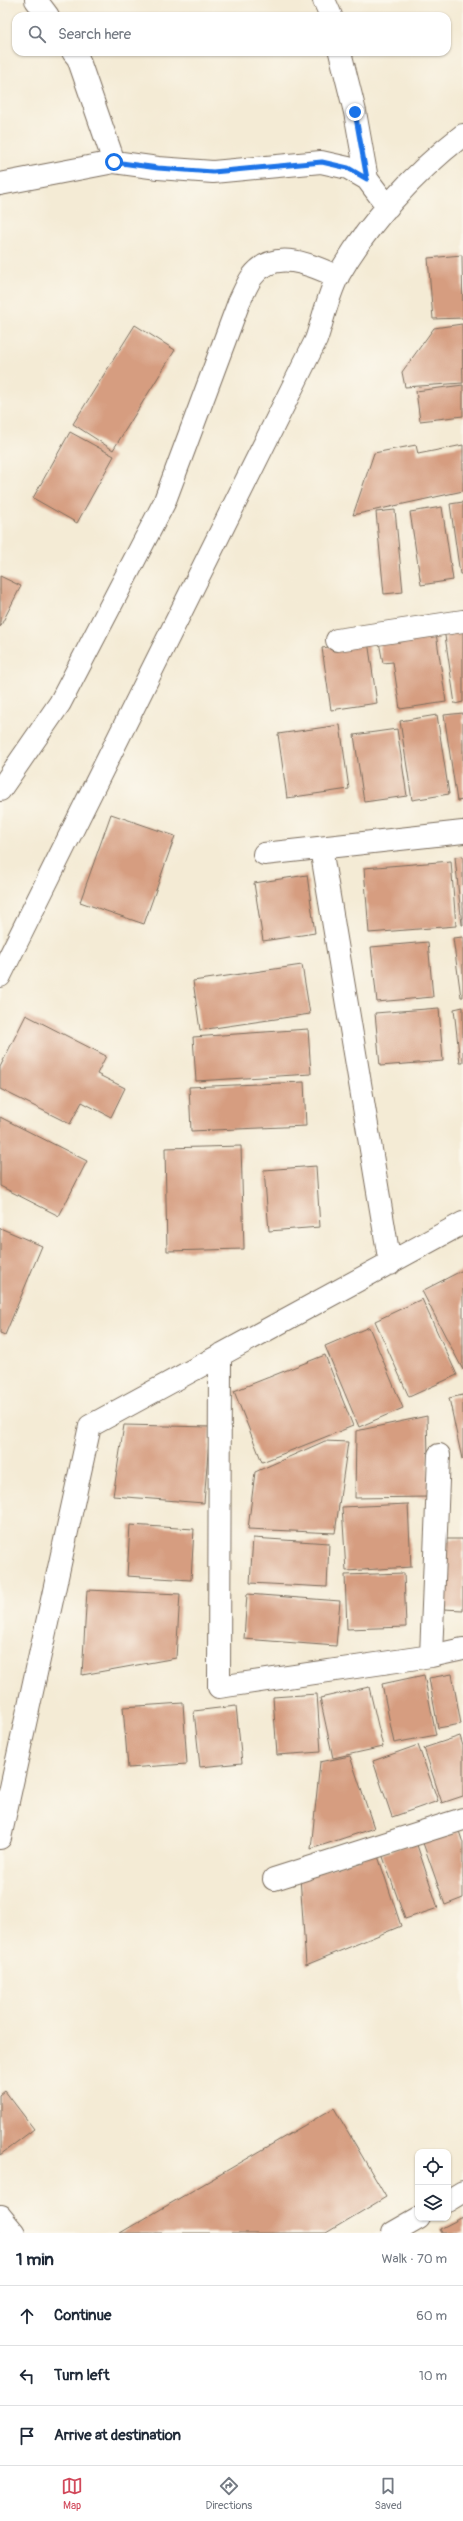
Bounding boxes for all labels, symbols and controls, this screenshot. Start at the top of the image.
search box [12,12,451,56]
icon: search [26,23,48,45]
text: Search here [58,25,131,44]
route end [346,103,364,121]
route start [105,153,123,171]
map controls [415,2149,451,2221]
button: locate [415,2149,451,2185]
button: layers [415,2185,451,2221]
text: 1 min [16,2249,54,2270]
text: Walk · 70 m [381,2251,447,2267]
icon: ahead [16,2305,38,2327]
text: Continue [54,2306,112,2325]
text: 60 m [416,2308,447,2324]
icon: left [16,2365,38,2387]
text: Turn left [54,2366,110,2385]
text: 10 m [419,2368,447,2384]
icon: arrive [16,2425,38,2447]
text: Arrive at destination [54,2426,181,2445]
tab: Map [61,2475,83,2512]
tab: Directions [205,2475,252,2512]
tab: Saved [375,2475,402,2512]

